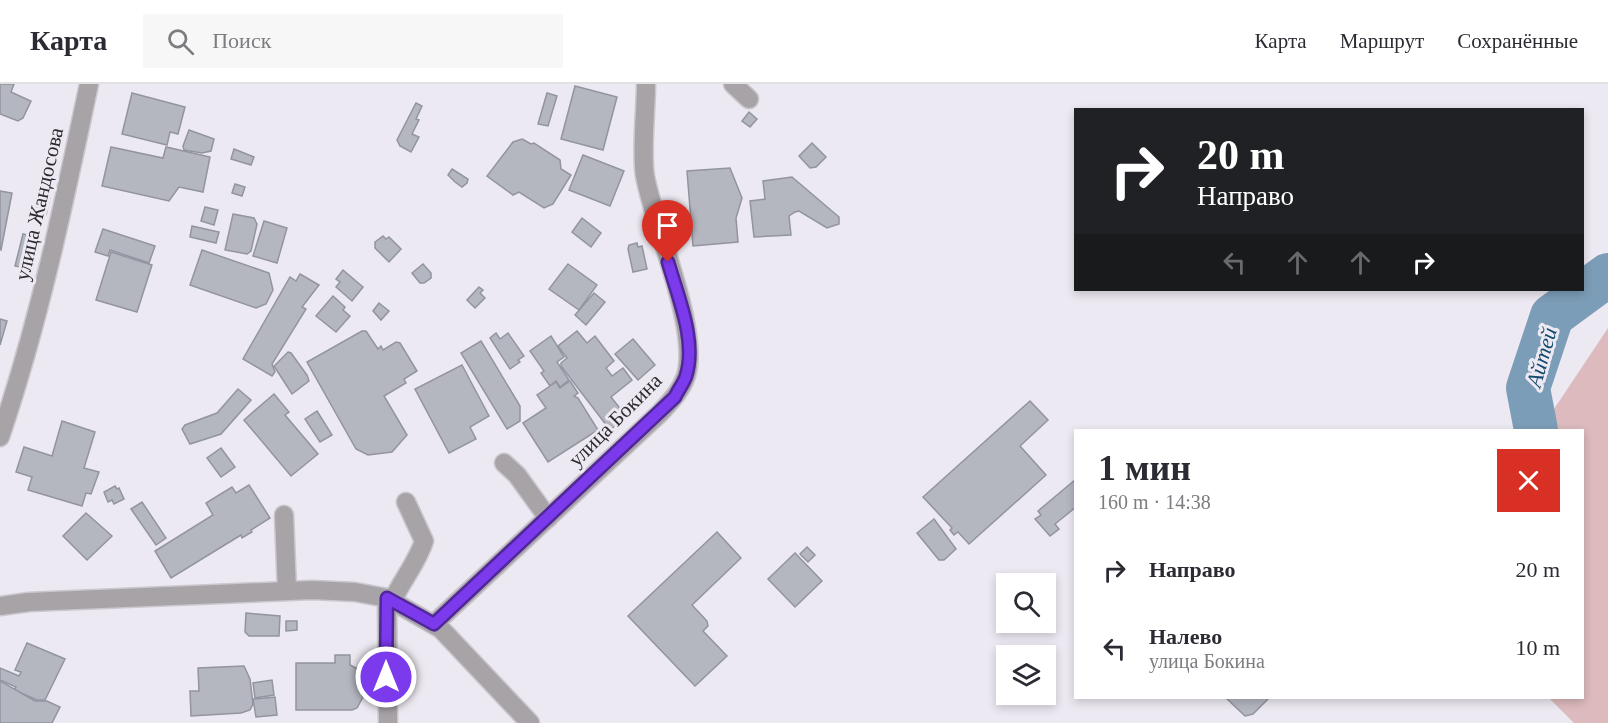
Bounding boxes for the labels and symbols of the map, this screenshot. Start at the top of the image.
street label: улица Жандосова [10,124,68,283]
pin [642,200,693,262]
water label: Айтей [1520,324,1562,392]
street label: улица Бокина [563,368,667,472]
position arrow [354,645,418,709]

